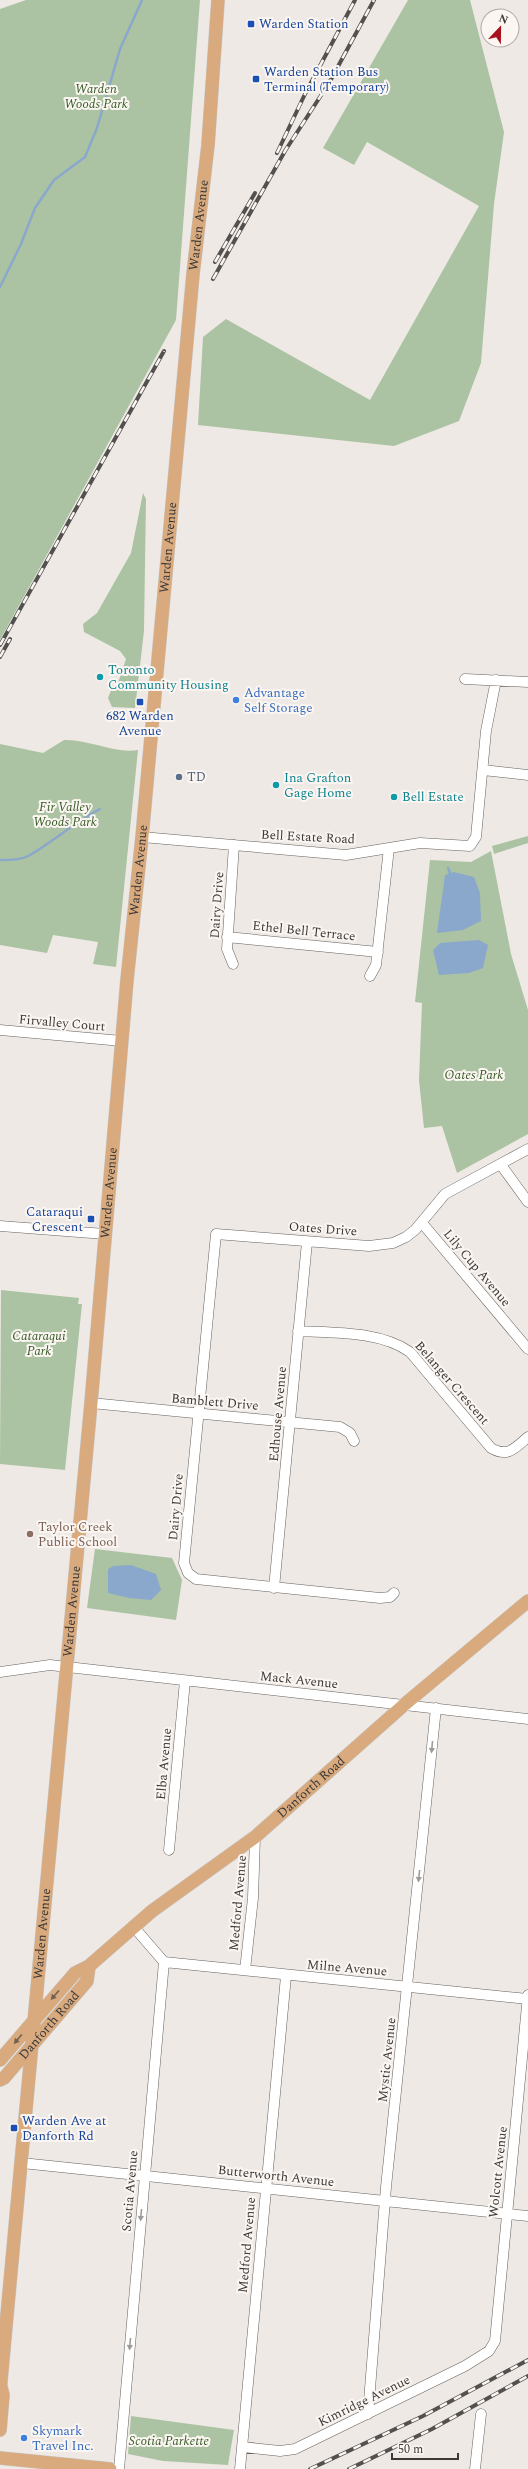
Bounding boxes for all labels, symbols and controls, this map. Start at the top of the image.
north arrow [480,8,520,48]
text: N [496,10,511,29]
place label: Warden Station [259,14,349,34]
marker: Warden Station [246,19,256,29]
place label: Warden Station Bus Terminal (Temporary) [264,62,389,97]
marker: Warden Station Bus Terminal (Temporary) [251,74,261,84]
park label: Warden Woods Park [64,79,128,114]
street label: Warden Avenue [183,179,214,272]
street label: Warden Avenue [154,501,182,594]
place label: Toronto Community Housing [108,660,229,695]
marker: Toronto Community Housing [95,672,105,682]
place label: Advantage Self Storage [244,683,312,718]
marker: Advantage Self Storage [231,695,241,705]
marker: 682 Warden Avenue [135,697,145,707]
place label: 682 Warden Avenue [106,706,174,741]
place label: TD [187,767,206,787]
place label: Ina Grafton Gage Home [284,768,352,803]
marker: TD [174,772,184,782]
marker: Ina Grafton Gage Home [271,780,281,790]
place label: Bell Estate [402,787,464,807]
marker: Bell Estate [389,792,399,802]
park label: Fir Valley Woods Park [33,797,97,832]
street label: Warden Avenue [124,824,153,917]
street label: Bell Estate Road [260,825,356,849]
street label: Dairy Drive [205,871,229,939]
street label: Ethel Bell Terrace [251,916,357,946]
street label: Firvalley Court [18,1009,106,1037]
park label: Oates Park [445,1065,503,1085]
street label: Warden Avenue [95,1147,123,1239]
place label: Cataraqui Crescent [26,1202,83,1237]
marker: Cataraqui Crescent [86,1214,96,1224]
street label: Oates Drive [288,1217,358,1241]
street label: Lily Cup Avenue [439,1225,515,1311]
park label: Cataraqui Park [12,1326,66,1361]
street label: Belanger Crescent [410,1337,494,1430]
street label: Edhouse Avenue [264,1365,292,1463]
street label: Bamblett Drive [170,1388,260,1416]
street label: Dairy Drive [163,1473,189,1541]
place label: Taylor Creek Public School [38,1517,117,1552]
marker: Taylor Creek Public School [25,1529,35,1539]
street label: Warden Avenue [58,1565,86,1658]
street label: Mack Avenue [259,1666,339,1694]
street label: Elba Avenue [151,1727,177,1801]
one-way arrow [428,1741,435,1753]
street label: Danforth Road [273,1751,350,1823]
street label: Medford Avenue [224,1854,252,1952]
one-way arrow [415,1870,422,1883]
street label: Warden Avenue [28,1888,56,1980]
street label: Milne Avenue [306,1955,388,1981]
street label: Danforth Road [14,1986,85,2064]
one-way arrow [50,1990,60,2000]
street label: Mystic Avenue [373,2017,401,2103]
one-way arrow [13,2033,22,2044]
place label: Warden Ave at Danforth Rd [22,2111,107,2146]
marker: Warden Ave at Danforth Rd [9,2123,19,2133]
street label: Wolcott Avenue [483,2125,513,2219]
street label: Scotia Avenue [116,2149,144,2233]
street label: Butterworth Avenue [217,2160,335,2192]
street label: Medford Avenue [233,2196,261,2294]
one-way arrow [138,2209,145,2221]
one-way arrow [127,2338,133,2350]
street label: Kimridge Avenue [315,2370,413,2432]
place label: Skymark Travel Inc. [32,2421,94,2456]
park label: Scotia Parkette [129,2431,209,2451]
marker: Skymark Travel Inc. [19,2433,29,2443]
scale bar [392,2435,458,2461]
text: 50 m [398,2440,423,2459]

